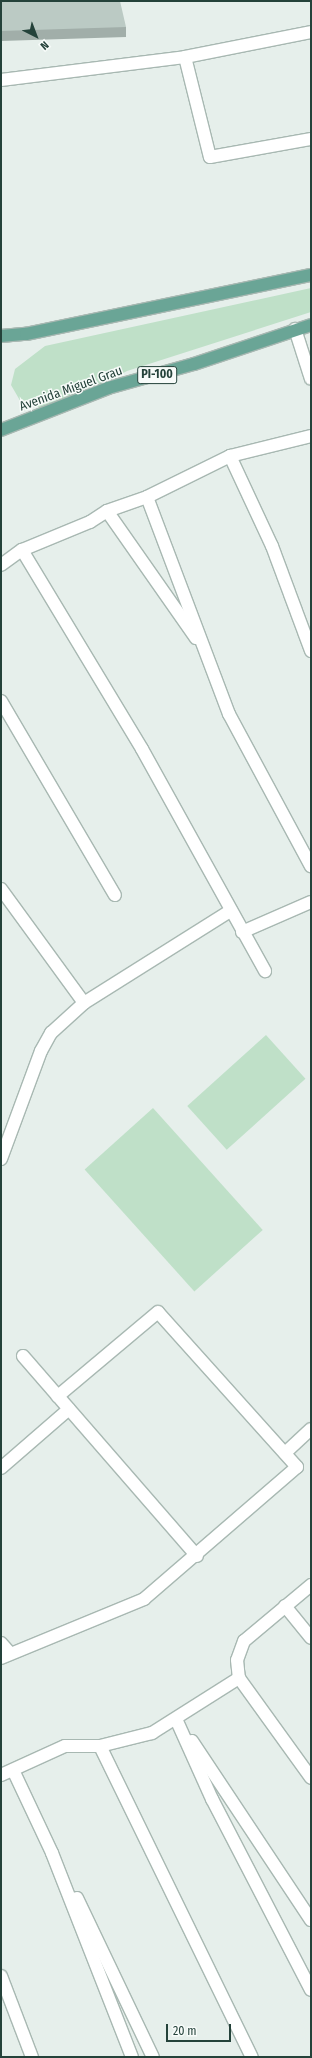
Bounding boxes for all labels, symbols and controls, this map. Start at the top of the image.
north arrow [16,16,56,56]
text: N [38,38,51,52]
street label: Avenida Miguel Grau [17,363,125,415]
road number: PI-100 [137,365,177,385]
scale bar [168,2016,233,2042]
text: 20 m [173,2024,197,2038]

